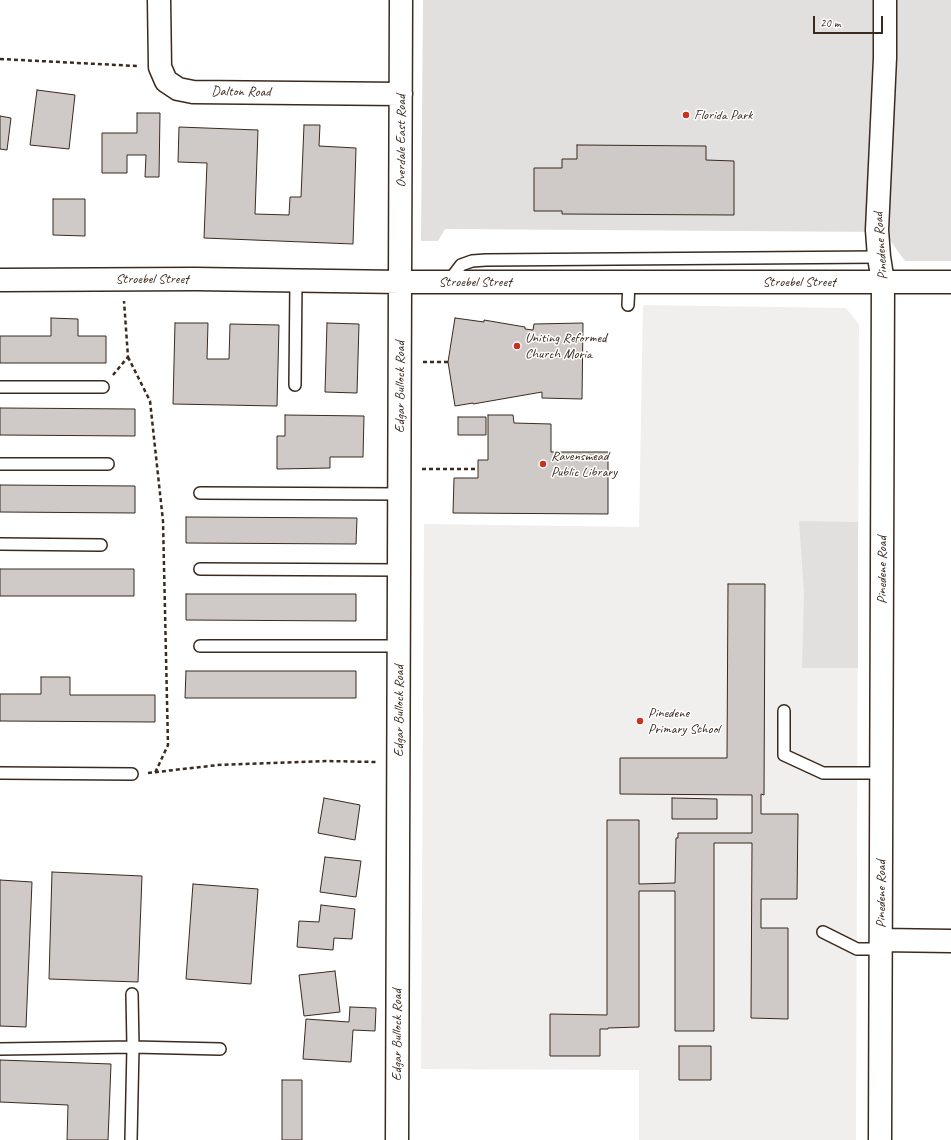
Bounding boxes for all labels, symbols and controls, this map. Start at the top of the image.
scale bar [815,8,885,34]
text: 20 m [820,15,840,31]
street label: Dalton Road [211,83,271,101]
street label: Overdale East Road [393,95,409,187]
place label: Florida Park [694,107,752,123]
marker: Florida Park [681,110,691,120]
street label: Pinedene Road [870,212,892,280]
street label: Stroebel Street [115,271,189,287]
street label: Stroebel Street [438,274,512,290]
street label: Stroebel Street [762,274,836,290]
place label: Uniting Reformed Church Moria [525,330,606,362]
street label: Edgar Bullock Road [392,341,408,433]
marker: Uniting Reformed Church Moria [512,341,522,351]
place label: Ravensmead Public Library [551,448,617,480]
marker: Ravensmead Public Library [538,459,548,469]
street label: Pinedene Road [874,536,890,604]
street label: Edgar Bullock Road [391,665,407,757]
place label: Pinedene Primary School [648,705,720,738]
marker: Pinedene Primary School [635,716,645,726]
street label: Pinedene Road [873,860,889,928]
street label: Edgar Bullock Road [389,989,405,1081]

